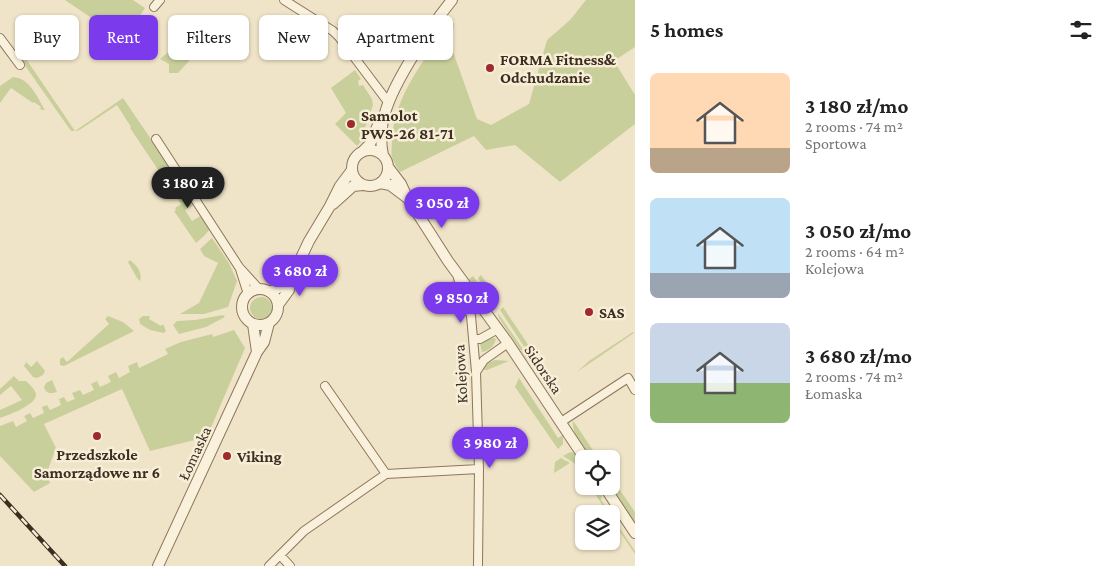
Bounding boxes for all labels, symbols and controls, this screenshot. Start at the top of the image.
chip: Buy [15,15,79,60]
chip: Rent [89,15,158,60]
chip: Filters [168,15,249,60]
chip: New [259,15,328,60]
chip: Apartment [338,15,453,60]
icon: filters [1067,16,1095,44]
text: 5 homes [650,18,723,42]
place label: FORMA Fitness& Odchudzanie [500,51,617,86]
marker: FORMA Fitness& Odchudzanie [484,62,496,74]
icon: home [690,93,750,153]
text: 3 180 zł/mo [805,94,908,118]
place label: Samolot PWS-26 81-71 [361,107,454,142]
marker: Samolot PWS-26 81-71 [345,118,357,130]
text: 2 rooms · 74 m² [805,118,903,135]
text: Sportowa [805,135,867,152]
pin: 3 180 zł [136,166,240,209]
text: 3 180 zł [163,174,213,191]
pin: 3 050 zł [390,186,494,229]
text: 3 050 zł [415,194,469,211]
icon: home [690,218,750,278]
text: 3 050 zł/mo [805,219,911,243]
text: 2 rooms · 64 m² [805,243,904,260]
pin: 3 680 zł [248,254,352,297]
text: Kolejowa [805,260,864,277]
text: 3 680 zł [273,262,327,279]
pin: 9 850 zł [409,282,513,324]
text: 9 850 zł [434,289,488,306]
place label: SAS [599,304,624,321]
marker: SAS [583,306,595,318]
street label: Sidorska [521,342,566,397]
street label: Kolejowa [450,343,472,404]
icon: home [690,343,750,403]
text: 3 680 zł/mo [805,344,912,368]
text: 2 rooms · 74 m² [805,368,903,385]
text: Łomaska [805,385,862,402]
street label: Łomaska [175,423,215,483]
pin: 3 980 zł [438,426,542,469]
marker: Przedszkole Samorządowe nr 6 [91,430,103,442]
text: 3 980 zł [463,434,517,451]
place label: Przedszkole Samorządowe nr 6 [34,446,160,481]
place label: Viking [236,448,282,465]
marker: Viking [221,450,233,462]
map controls [575,450,620,550]
button: locate [575,450,620,495]
button: layers [575,505,620,550]

